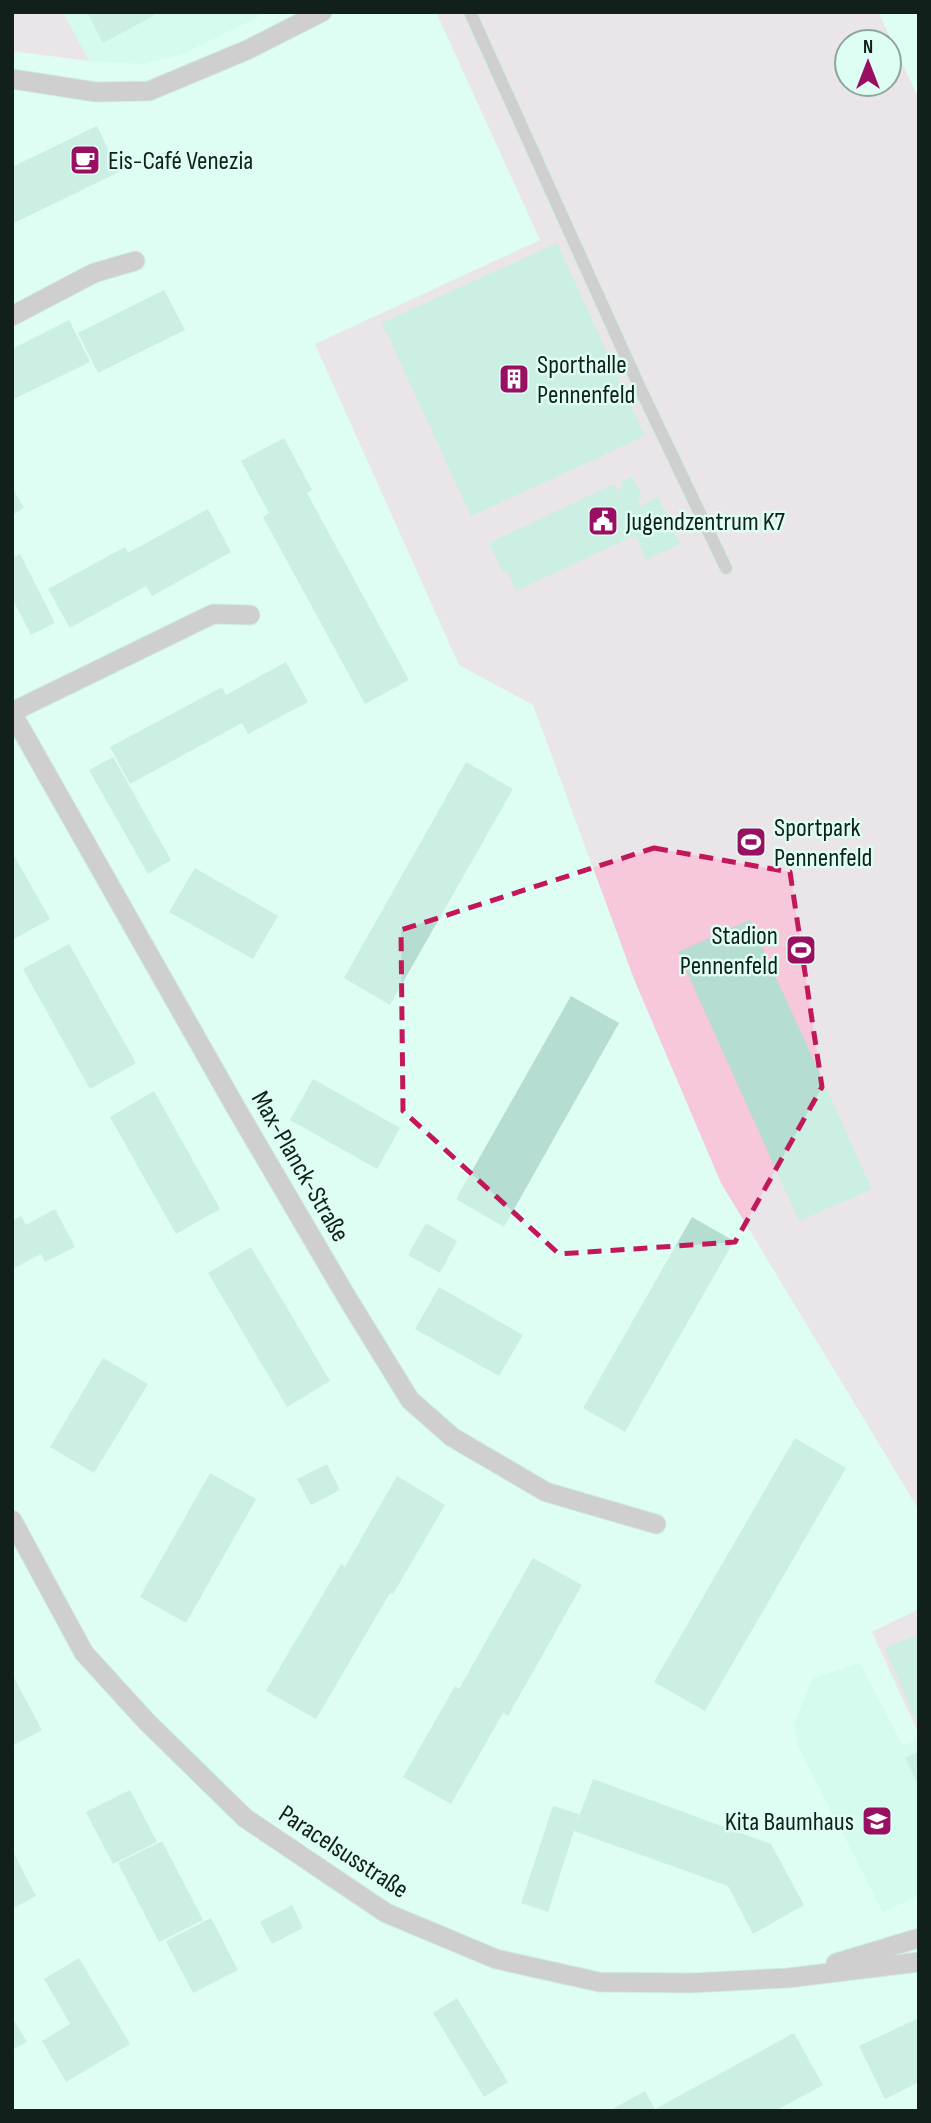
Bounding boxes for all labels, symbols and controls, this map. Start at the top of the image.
north arrow [833,28,903,98]
text: N [863,36,873,59]
cafe icon: Eis-Café Venezia [68,143,102,177]
place label: Eis-Café Venezia [108,146,253,177]
place label: Sporthalle Pennenfeld [537,350,635,411]
building icon: Sporthalle Pennenfeld [497,362,531,396]
public building icon: Jugendzentrum K7 [586,504,620,538]
place label: Jugendzentrum K7 [625,507,786,538]
place label: Sportpark Pennenfeld [774,813,872,874]
sports icon: Sportpark Pennenfeld [734,825,768,859]
place label: Stadion Pennenfeld [680,921,778,982]
sports icon: Stadion Pennenfeld [784,933,818,967]
street label: Max-Planck-Straße [244,1086,355,1248]
street label: Paracelsusstraße [273,1799,414,1906]
school or university icon: Kita Baumhaus [860,1804,894,1838]
place label: Kita Baumhaus [725,1807,854,1838]

